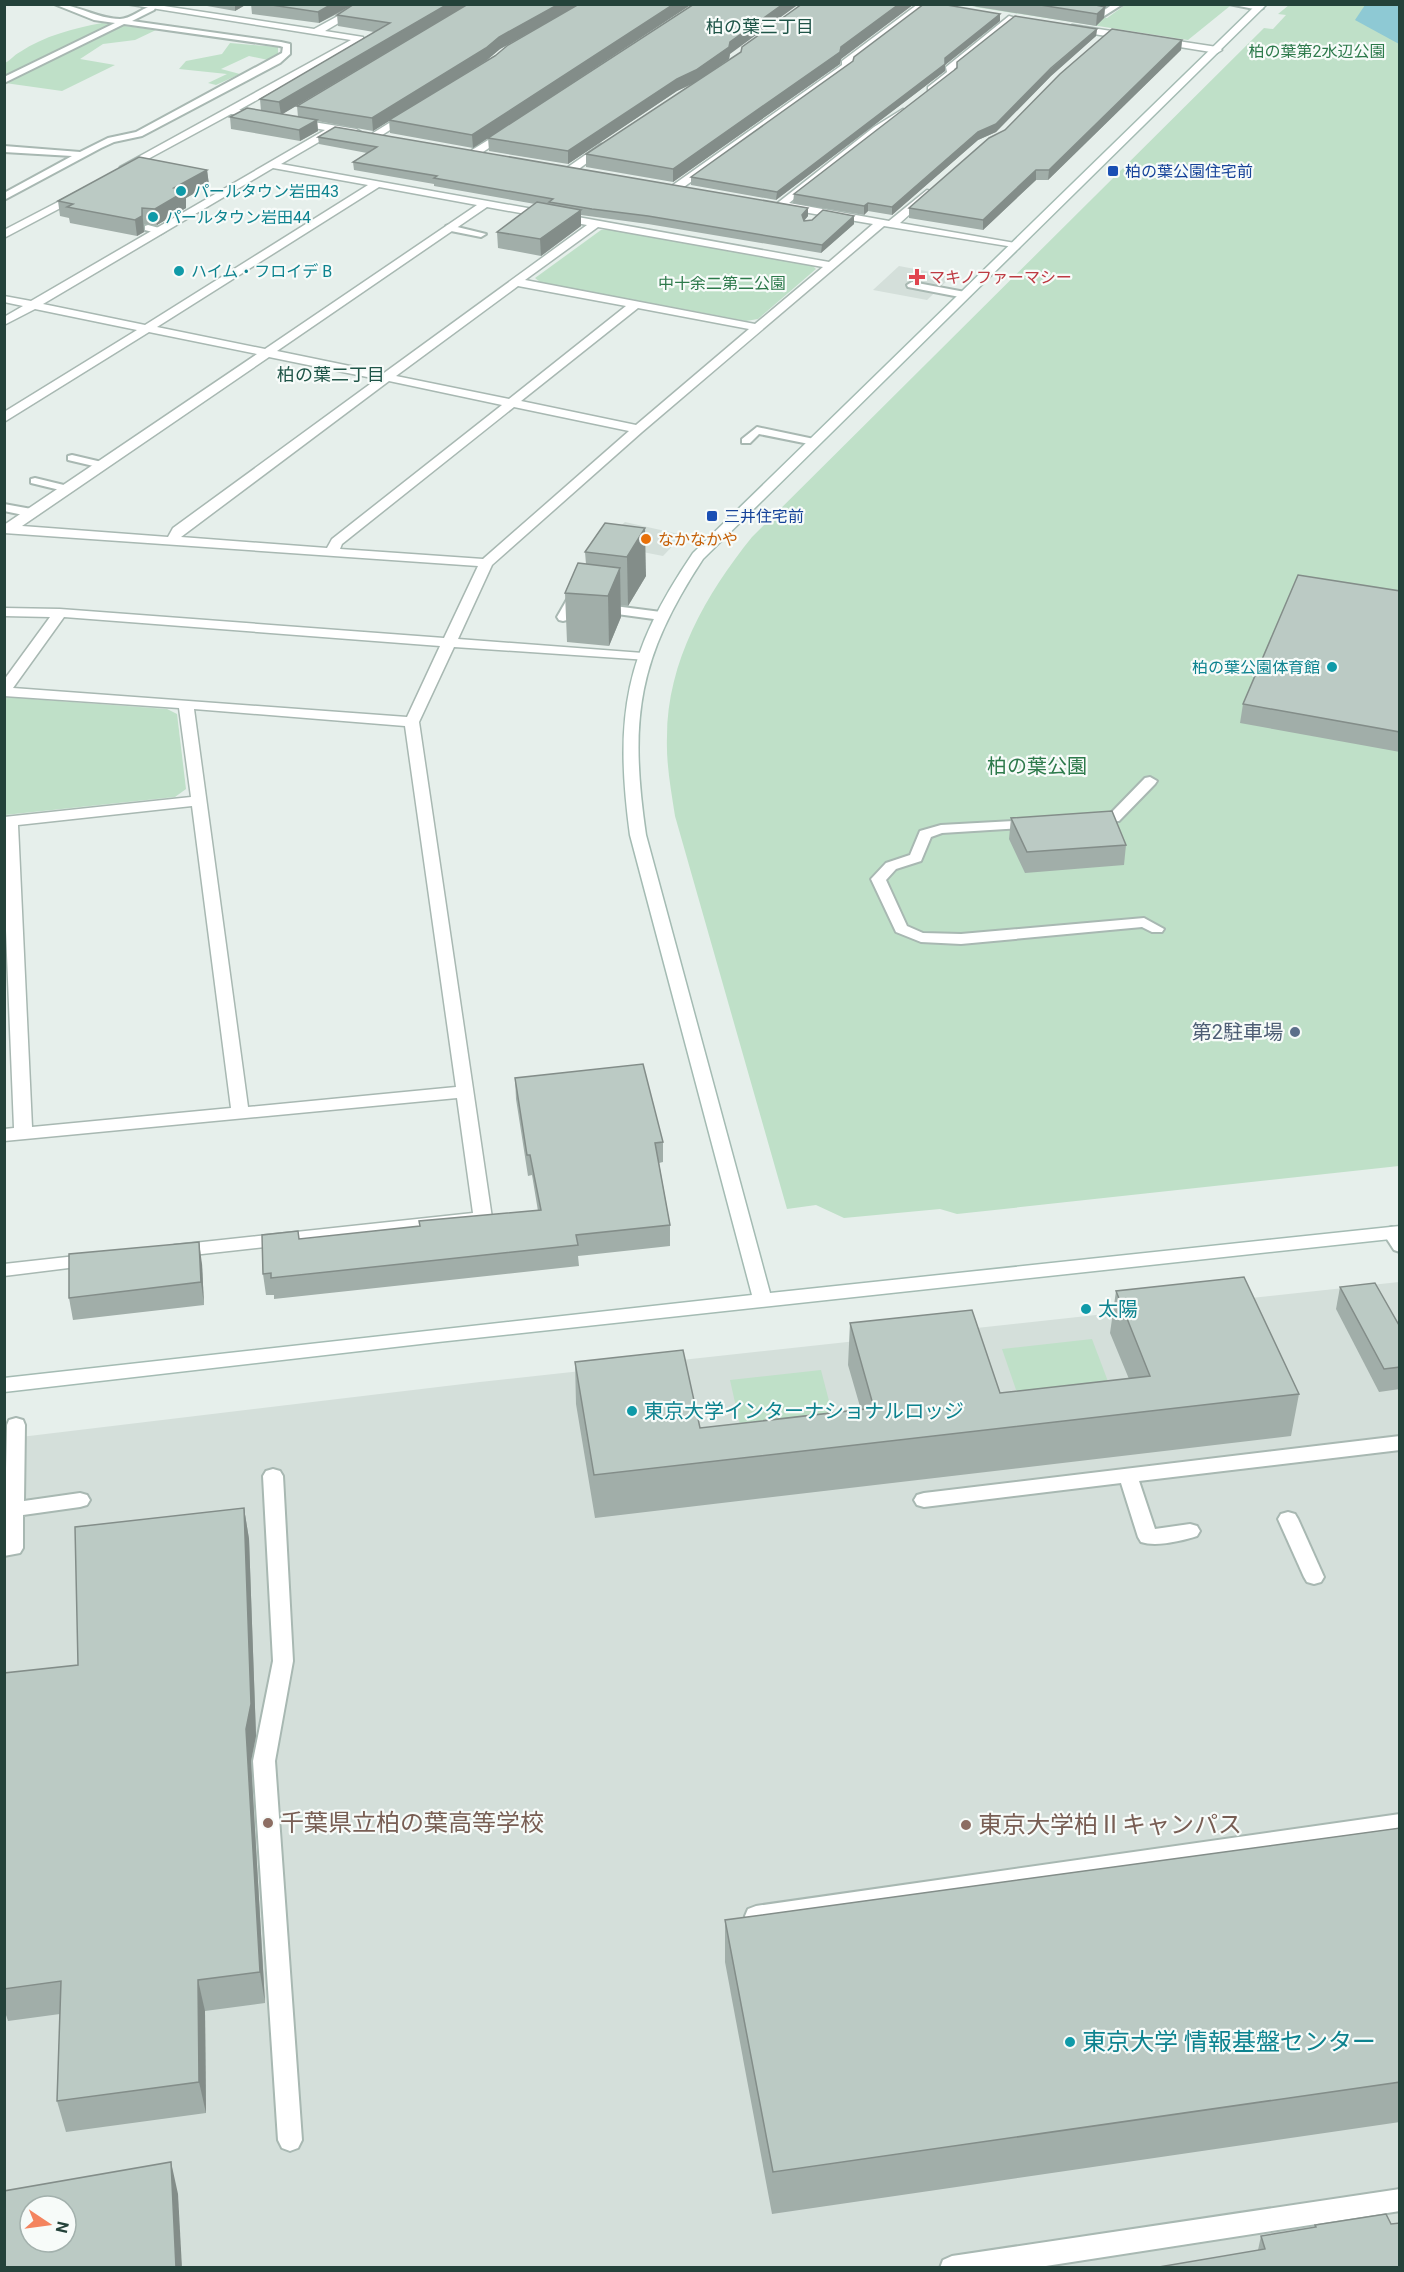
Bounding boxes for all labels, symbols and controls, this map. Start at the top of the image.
district label: 柏の葉三丁目 [706,16,814,37]
park label: 柏の葉第2水辺公園 [1249,42,1386,61]
place label: 柏の葉公園住宅前 [1125,162,1253,181]
marker: 柏の葉公園住宅前 [1106,164,1120,178]
place label: パールタウン岩田43 [193,182,339,201]
marker: パールタウン岩田43 [174,184,188,198]
place label: パールタウン岩田44 [165,208,311,227]
marker: パールタウン岩田44 [146,210,160,224]
place label: ハイム・フロイデ B [191,262,332,281]
marker: ハイム・フロイデ B [172,264,186,278]
place label: マキノファーマシー [929,268,1072,287]
marker: マキノファーマシー [910,270,924,284]
park label: 中十余二第二公園 [658,274,786,293]
district label: 柏の葉二丁目 [277,364,385,385]
place label: 三井住宅前 [724,507,804,526]
marker: 三井住宅前 [705,509,719,523]
place label: なかなかや [658,530,738,549]
marker: なかなかや [639,532,653,546]
place label: 柏の葉公園体育館 [1192,658,1320,677]
marker: 柏の葉公園体育館 [1325,660,1339,674]
park label: 柏の葉公園 [987,754,1087,778]
place label: 第2駐車場 [1192,1020,1283,1044]
marker: 第2駐車場 [1288,1025,1302,1039]
place label: 太陽 [1098,1297,1138,1321]
marker: 太陽 [1079,1302,1093,1316]
place label: 東京大学インターナショナルロッジ [644,1399,964,1423]
marker: 東京大学インターナショナルロッジ [625,1404,639,1418]
place label: 千葉県立柏の葉高等学校 [280,1809,544,1837]
place label: 東京大学柏Ⅱキャンパス [978,1811,1242,1839]
marker: 千葉県立柏の葉高等学校 [261,1816,275,1830]
marker: 東京大学柏Ⅱキャンパス [959,1818,973,1832]
place label: 東京大学 情報基盤センター [1082,2028,1376,2056]
marker: 東京大学 情報基盤センター [1063,2035,1077,2049]
north arrow [18,2194,78,2254]
text: N [52,2220,73,2235]

